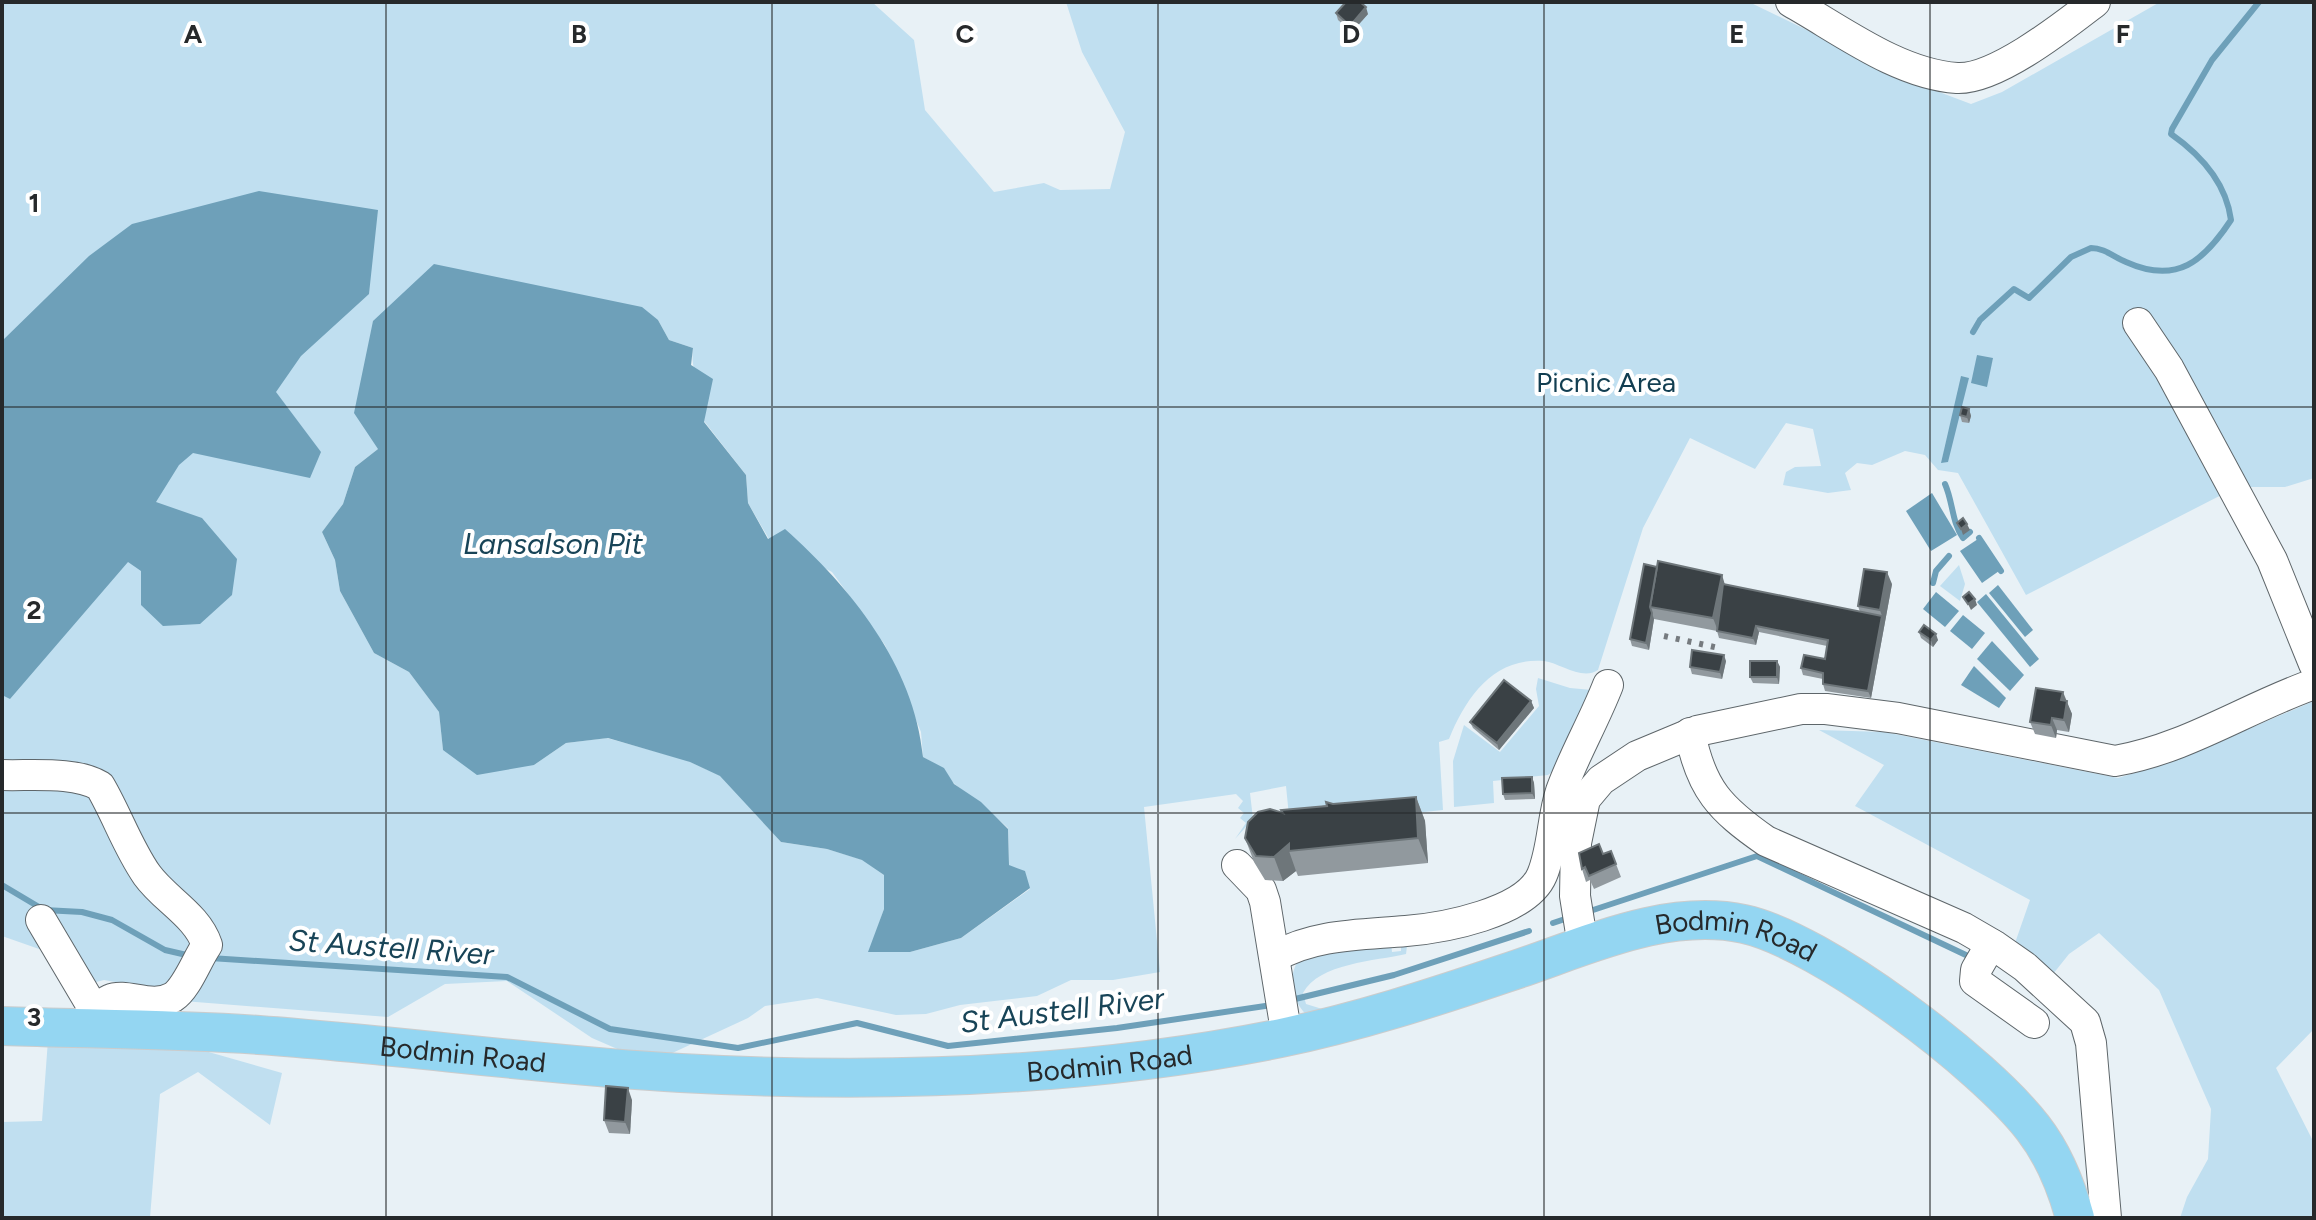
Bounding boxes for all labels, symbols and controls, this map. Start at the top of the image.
text: A [184,18,203,50]
text: B [571,18,587,50]
text: C [956,18,975,50]
text: D [1342,18,1360,50]
text: E [1729,18,1745,50]
text: F [2116,18,2130,50]
text: 1 [29,187,39,219]
park label: Picnic Area [1536,365,1676,399]
water label: Lansalson Pit [463,525,643,562]
text: 2 [26,594,42,626]
street label: Bodmin Road [1652,903,1823,969]
water label: St Austell River [287,921,496,973]
water label: St Austell River [958,979,1168,1041]
text: 3 [27,1001,41,1033]
street label: Bodmin Road [378,1029,548,1079]
street label: Bodmin Road [1025,1037,1195,1089]

